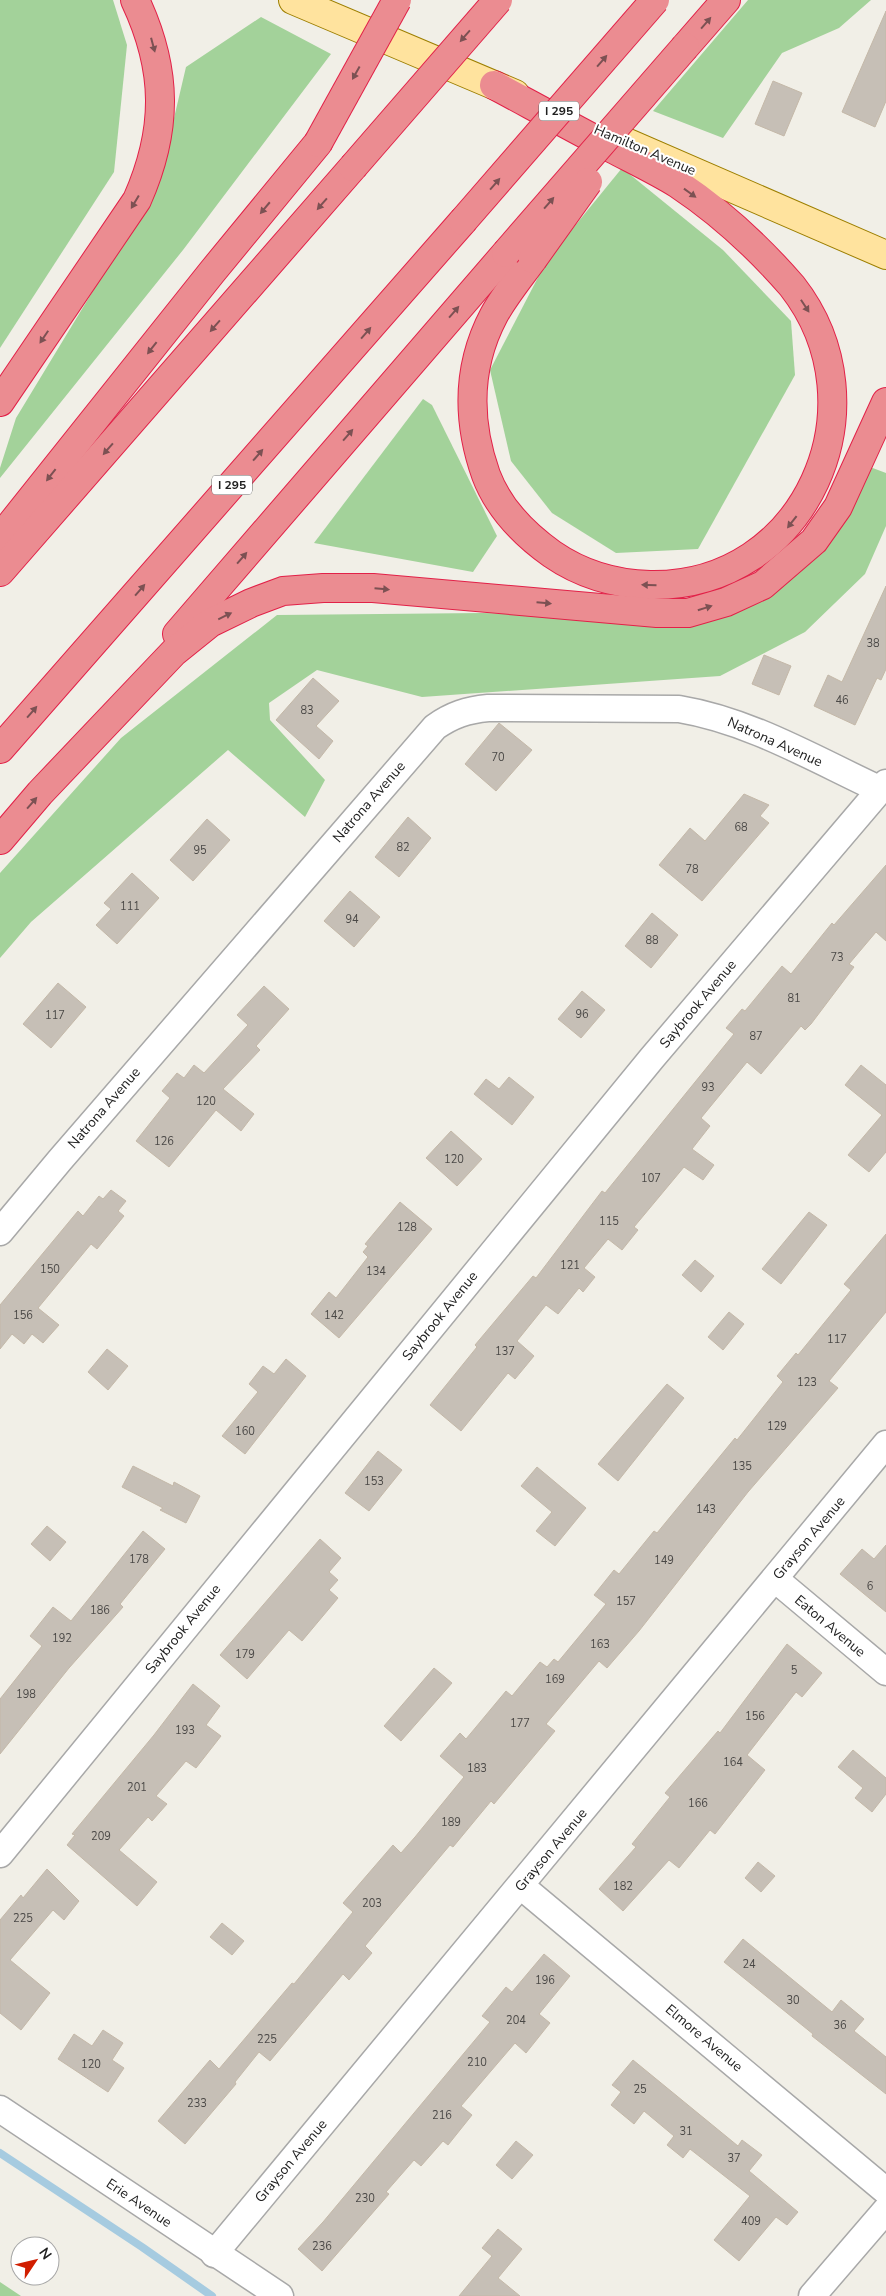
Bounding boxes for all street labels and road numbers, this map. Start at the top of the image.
road number: I 295 [539,102,579,120]
street label: Hamilton Avenue [591,120,699,180]
road number: I 295 [212,476,252,494]
street label: Natrona Avenue [725,713,825,771]
street label: Natrona Avenue [328,757,410,847]
street label: Saybrook Avenue [655,956,741,1052]
street label: Natrona Avenue [63,1063,145,1153]
street label: Saybrook Avenue [398,1267,482,1365]
street label: Grayson Avenue [769,1492,849,1584]
street label: Saybrook Avenue [141,1580,225,1678]
street label: Eaton Avenue [790,1591,870,1661]
street label: Grayson Avenue [511,1804,591,1896]
street label: Elmore Avenue [661,2000,747,2076]
street label: Grayson Avenue [251,2115,331,2207]
street label: Erie Avenue [103,2174,175,2232]

